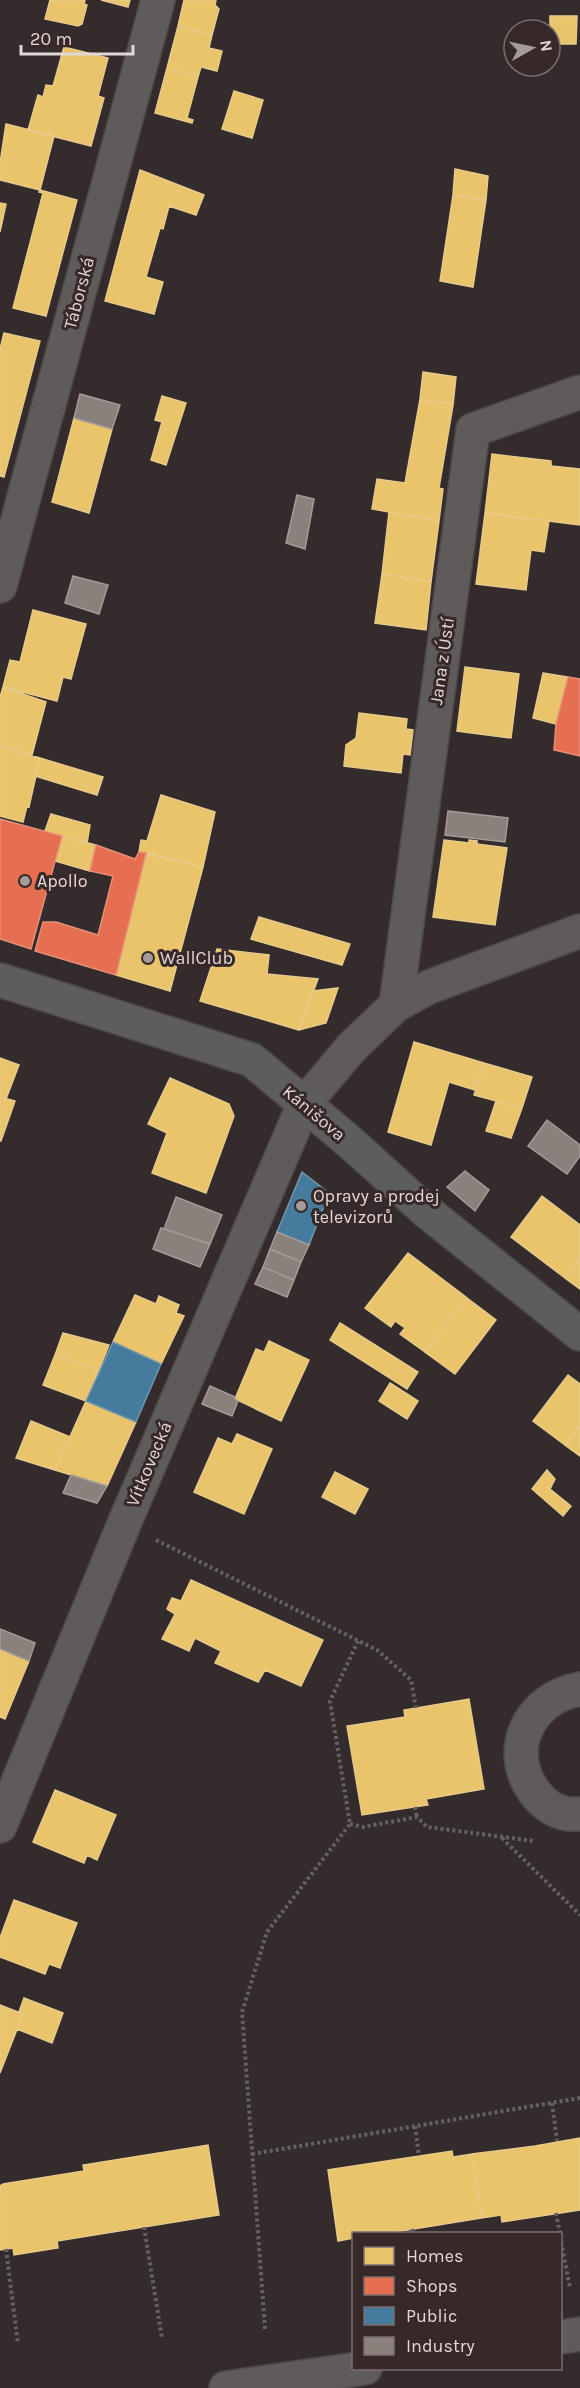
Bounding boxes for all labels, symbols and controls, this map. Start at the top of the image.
scale bar [21,18,134,56]
north arrow [502,18,562,78]
text: 20 m [30,28,72,50]
text: N [536,39,557,53]
street label: Táborská [59,254,99,332]
street label: Jana z Ústí [424,615,459,706]
place label: Apollo [37,870,88,892]
marker: Apollo [18,874,32,888]
place label: WallClub [160,947,233,969]
marker: WallClub [141,951,155,965]
street label: Kánišova [278,1080,350,1146]
place label: Opravy a prodej televizorů [313,1185,440,1228]
marker: Opravy a prodej televizorů [294,1199,308,1213]
street label: Vítkovecká [121,1418,177,1510]
legend [352,2232,562,2370]
text: Homes [406,2245,463,2267]
text: Shops [406,2275,458,2297]
text: Public [406,2305,457,2327]
text: Industry [406,2335,475,2357]

